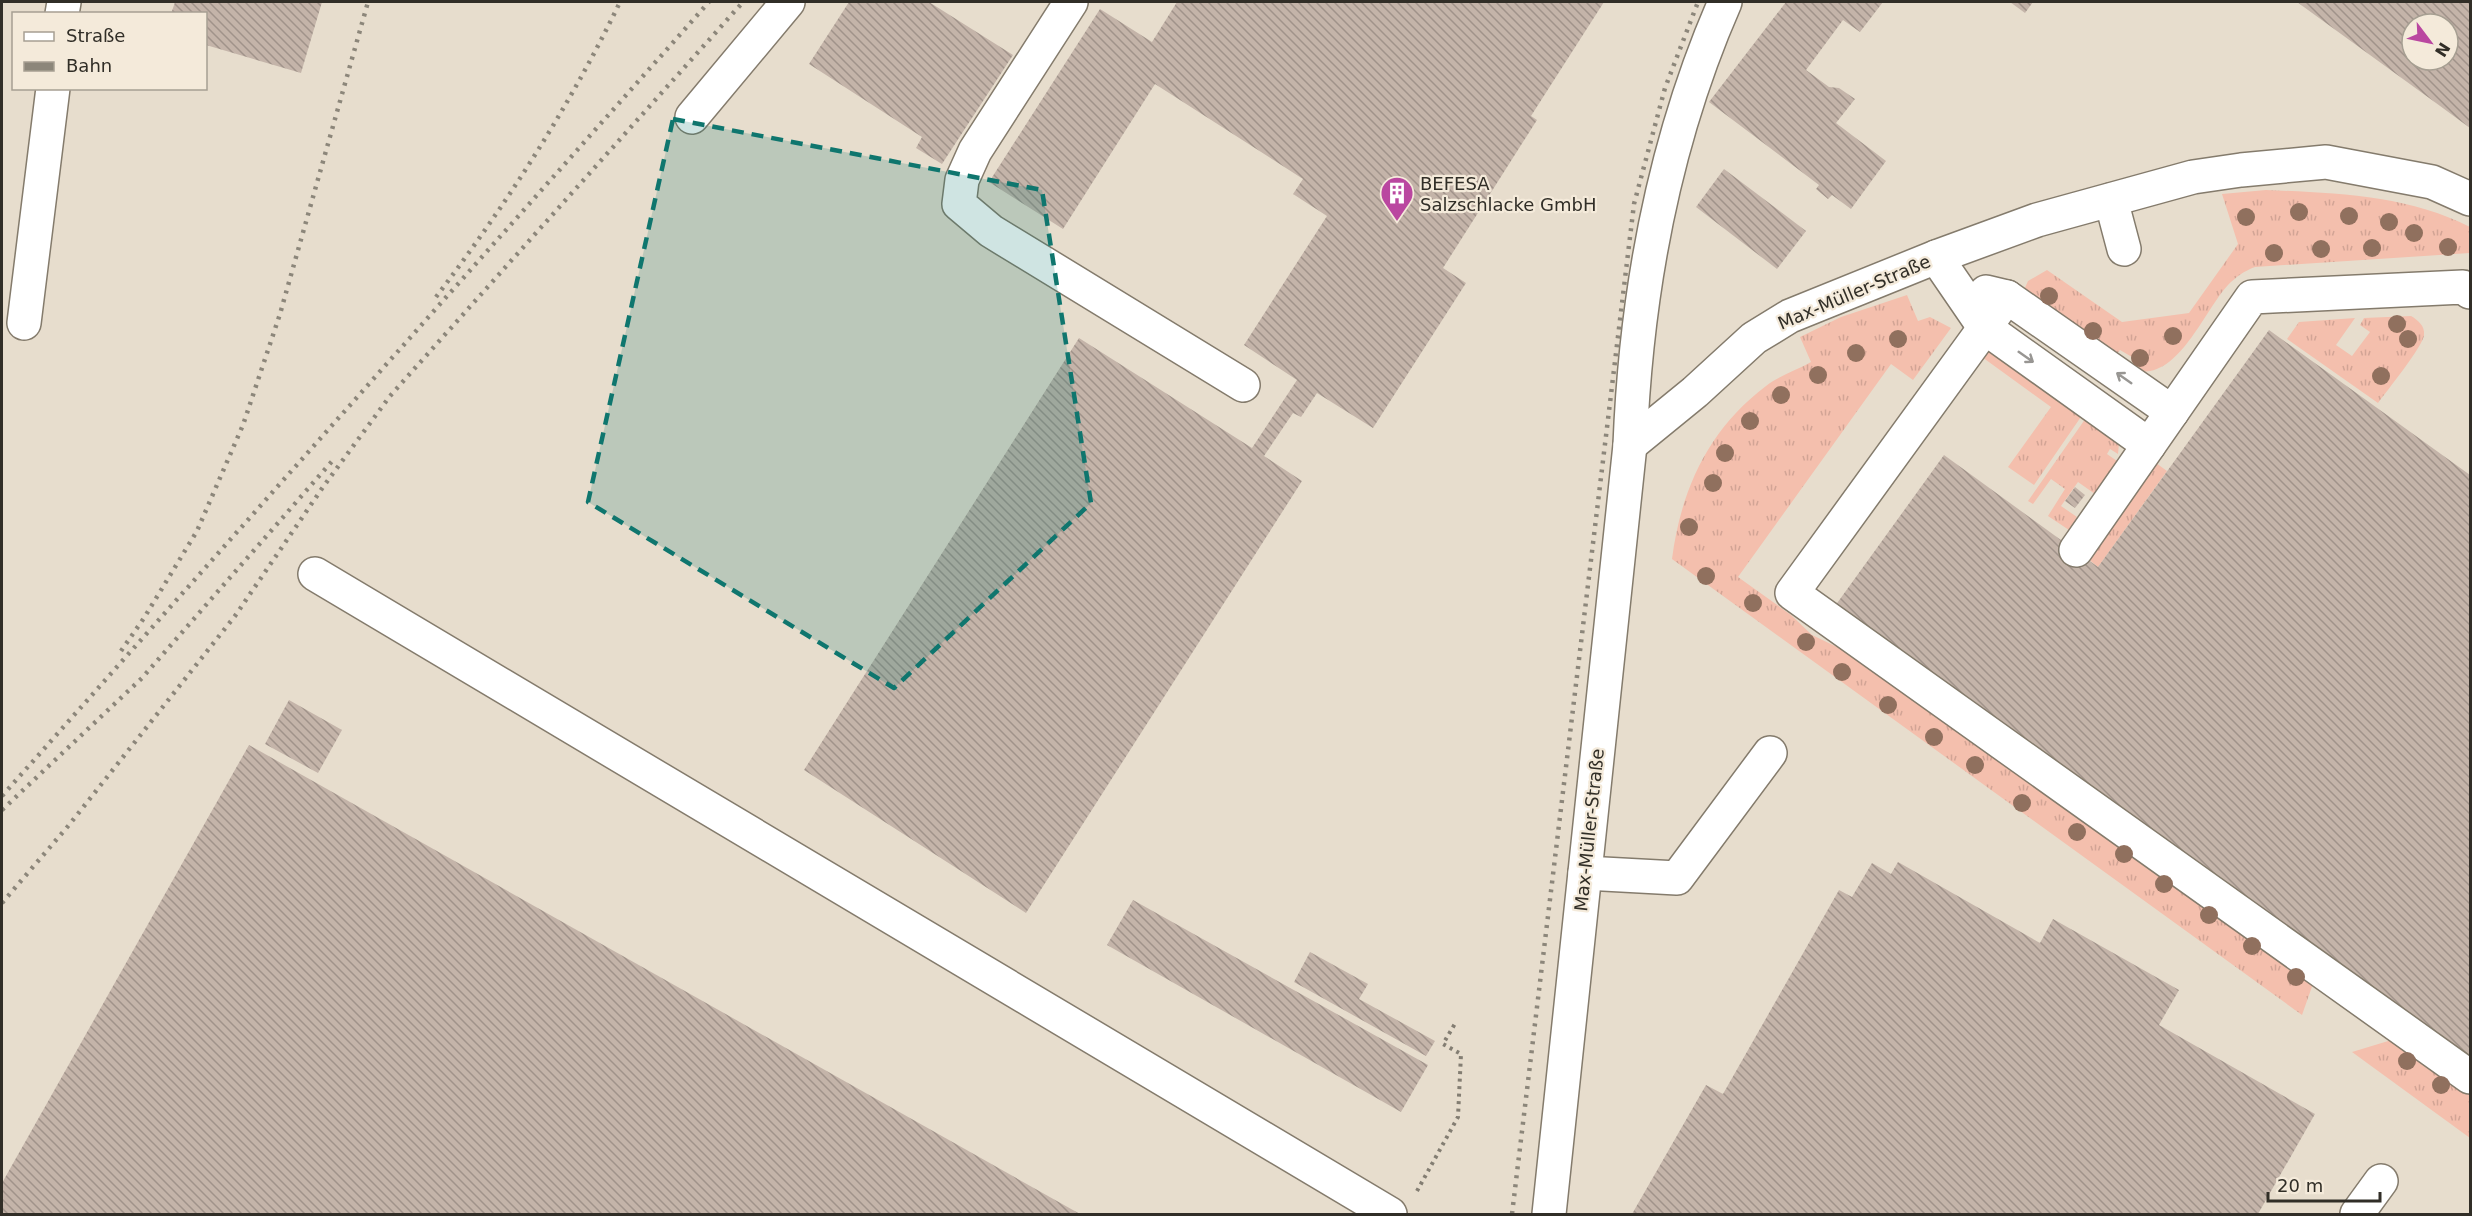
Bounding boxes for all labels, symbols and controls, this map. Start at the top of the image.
legend [12,12,207,90]
north arrow [2400,12,2460,72]
text: Straße [66,25,125,46]
text: N [2431,39,2454,60]
text: Bahn [66,55,112,76]
place label: BEFESA Salzschlacke GmbH [1420,173,1597,215]
building icon: BEFESA Salzschlacke GmbH [1379,175,1415,222]
street label: Max-Müller-Straße [1775,250,1933,334]
one-way arrow [2017,351,2033,363]
one-way arrow [2116,372,2132,384]
street label: Max-Müller-Straße [1570,747,1608,913]
scale bar [2268,1165,2380,1203]
text: 20 m [2277,1175,2323,1196]

